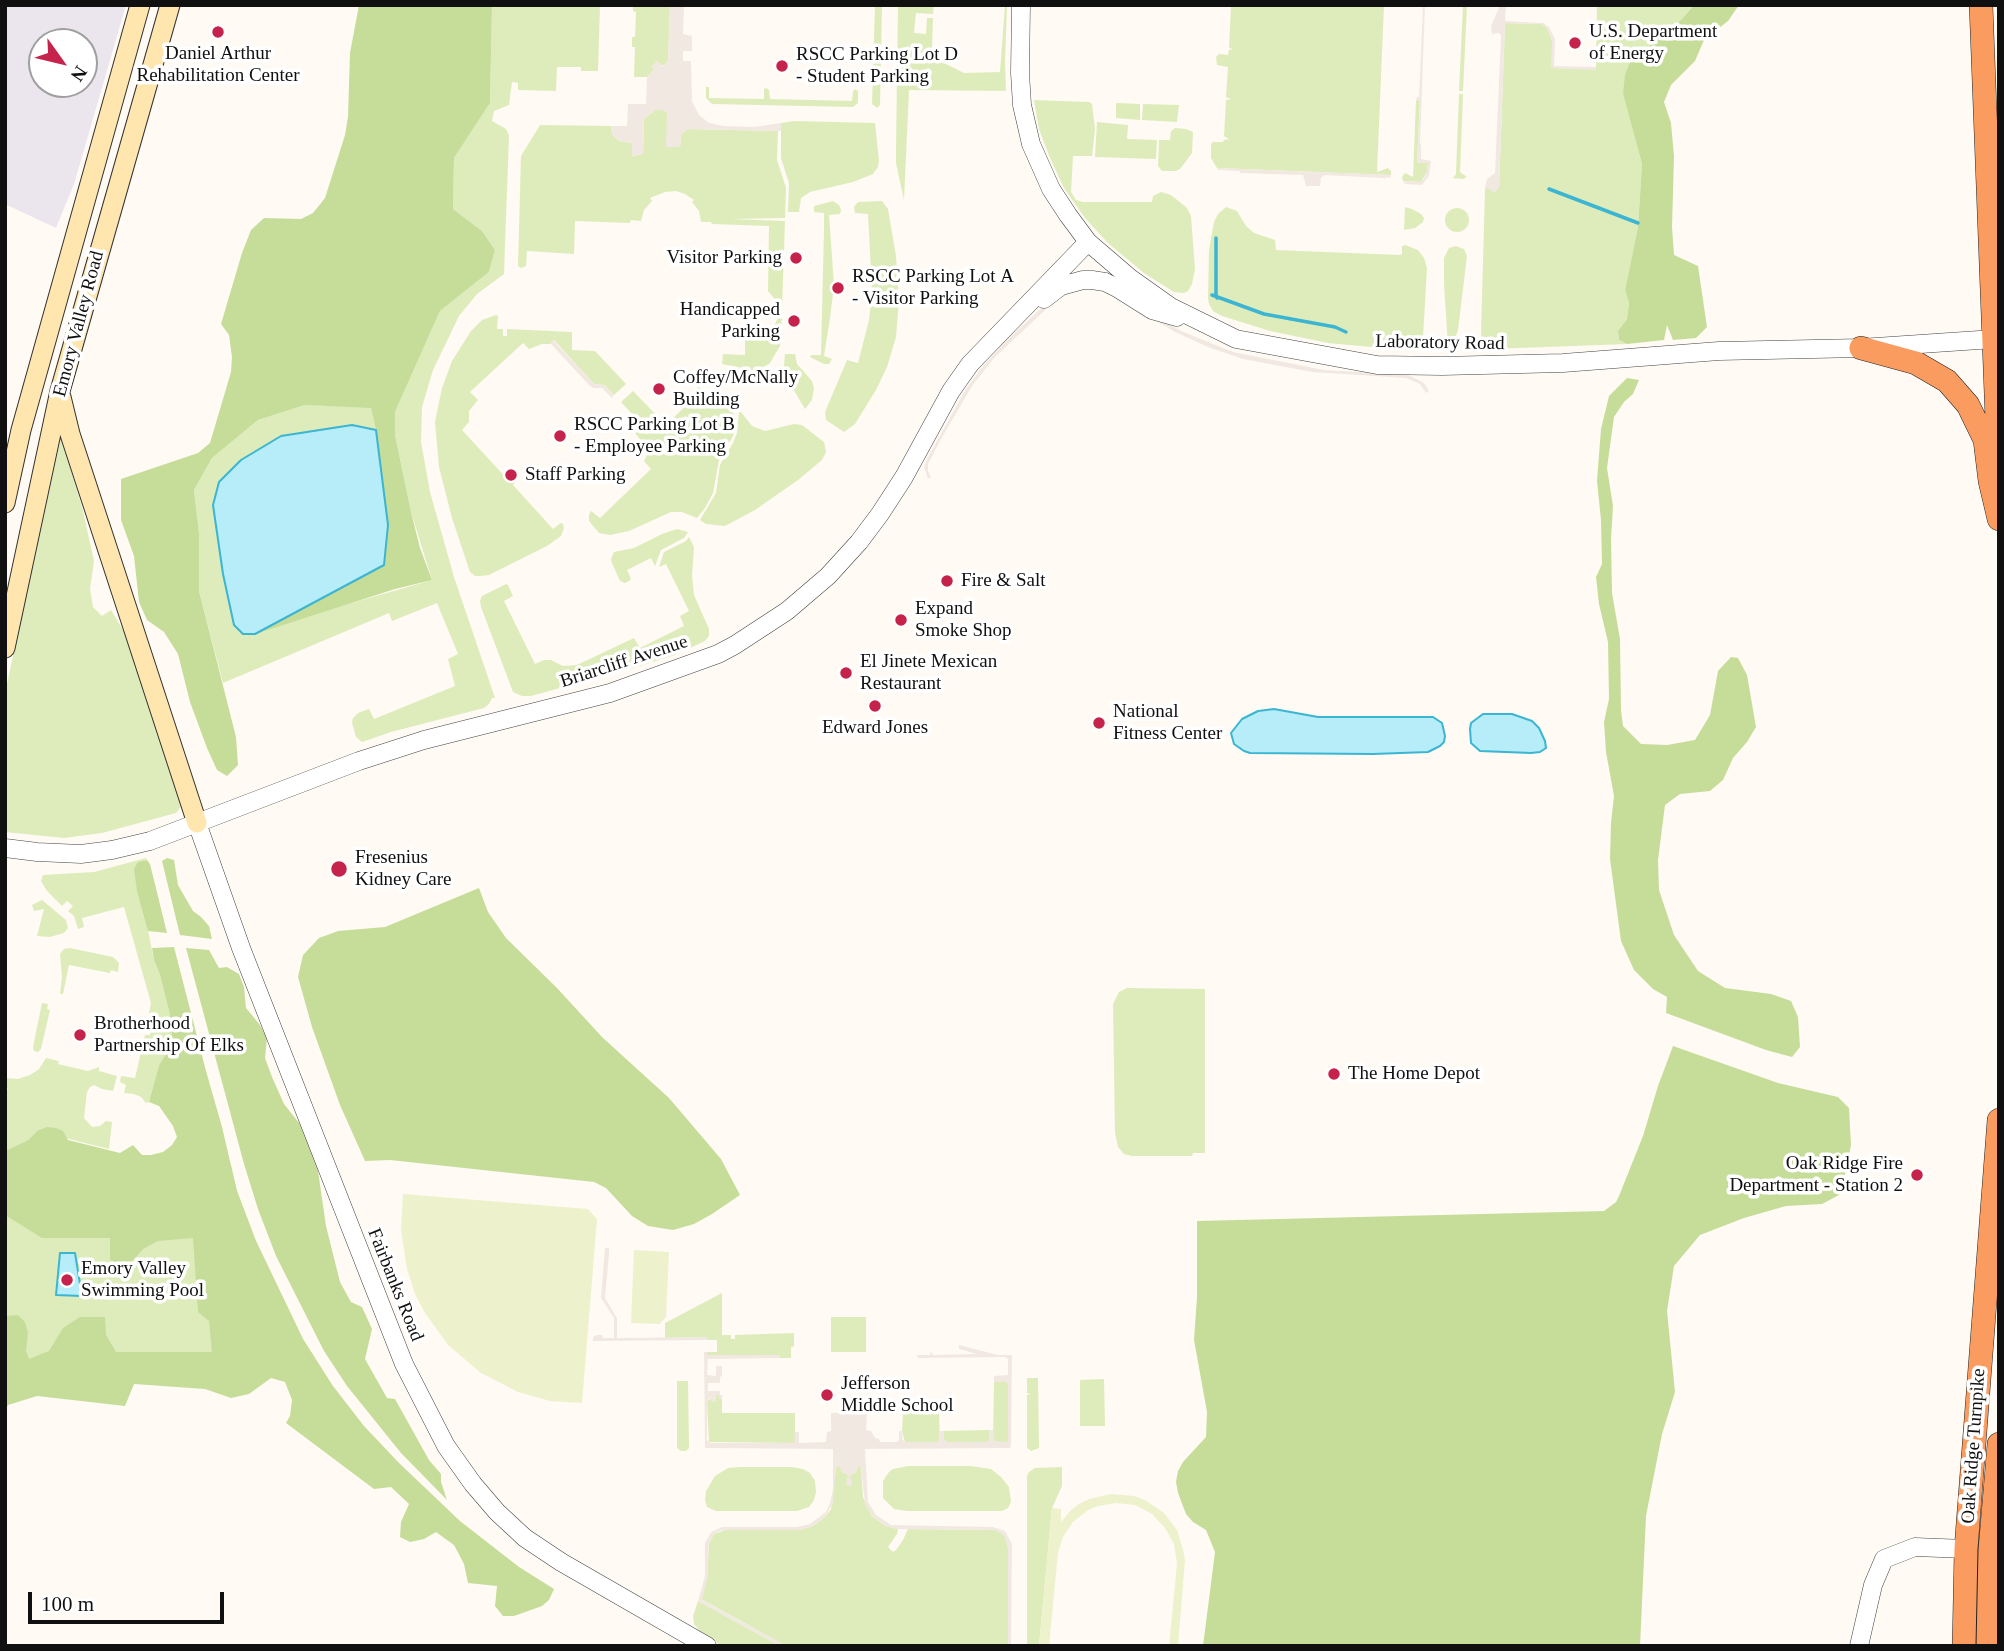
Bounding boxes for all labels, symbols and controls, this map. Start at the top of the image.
place label: U.S. Department of Energy [1589,21,1717,65]
marker: Daniel Arthur Rehabilitation Center [210,24,226,40]
north arrow [28,28,98,98]
marker: U.S. Department of Energy [1567,35,1583,51]
place label: Daniel Arthur Rehabilitation Center [136,43,300,87]
place label: RSCC Parking Lot D - Student Parking [796,44,958,88]
marker: RSCC Parking Lot D - Student Parking [774,58,790,74]
text: N [67,62,92,85]
place label: Visitor Parking [667,247,782,269]
street label: Emory Valley Road [49,249,109,399]
marker: Visitor Parking [788,250,804,266]
place label: RSCC Parking Lot A - Visitor Parking [852,266,1014,310]
marker: RSCC Parking Lot A - Visitor Parking [830,280,846,296]
place label: Handicapped Parking [680,299,780,343]
marker: Handicapped Parking [786,313,802,329]
street label: Laboratory Road [1375,330,1505,356]
place label: Coffey/McNally Building [673,367,798,411]
marker: Coffey/McNally Building [651,381,667,397]
place label: RSCC Parking Lot B - Employee Parking [574,414,735,458]
marker: RSCC Parking Lot B - Employee Parking [552,428,568,444]
place label: Staff Parking [525,464,625,486]
marker: Staff Parking [503,467,519,483]
place label: Fire & Salt [961,570,1045,592]
marker: Fire & Salt [939,573,955,589]
place label: Expand Smoke Shop [915,598,1012,642]
marker: Expand Smoke Shop [893,612,909,628]
street label: Briarcliff Avenue [557,631,691,693]
place label: El Jinete Mexican Restaurant [860,651,997,695]
marker: El Jinete Mexican Restaurant [838,665,854,681]
marker: Edward Jones [867,698,883,714]
place label: National Fitness Center [1113,701,1222,745]
marker: National Fitness Center [1091,715,1107,731]
place label: Edward Jones [822,717,928,739]
place label: Fresenius Kidney Care [355,847,452,891]
marker: Fresenius Kidney Care [329,859,349,879]
place label: Brotherhood Partnership Of Elks [94,1013,244,1057]
marker: Brotherhood Partnership Of Elks [72,1027,88,1043]
place label: The Home Depot [1348,1063,1480,1085]
marker: The Home Depot [1326,1066,1342,1082]
place label: Oak Ridge Fire Department - Station 2 [1729,1153,1903,1197]
marker: Oak Ridge Fire Department - Station 2 [1909,1167,1925,1183]
street label: Fairbanks Road [362,1225,428,1345]
place label: Emory Valley Swimming Pool [81,1258,204,1302]
marker: Emory Valley Swimming Pool [59,1272,75,1288]
street label: Oak Ridge Turnpike [1957,1368,1991,1524]
place label: Jefferson Middle School [841,1373,953,1417]
marker: Jefferson Middle School [819,1387,835,1403]
scale bar [32,1578,228,1622]
text: 100 m [41,1592,94,1616]

